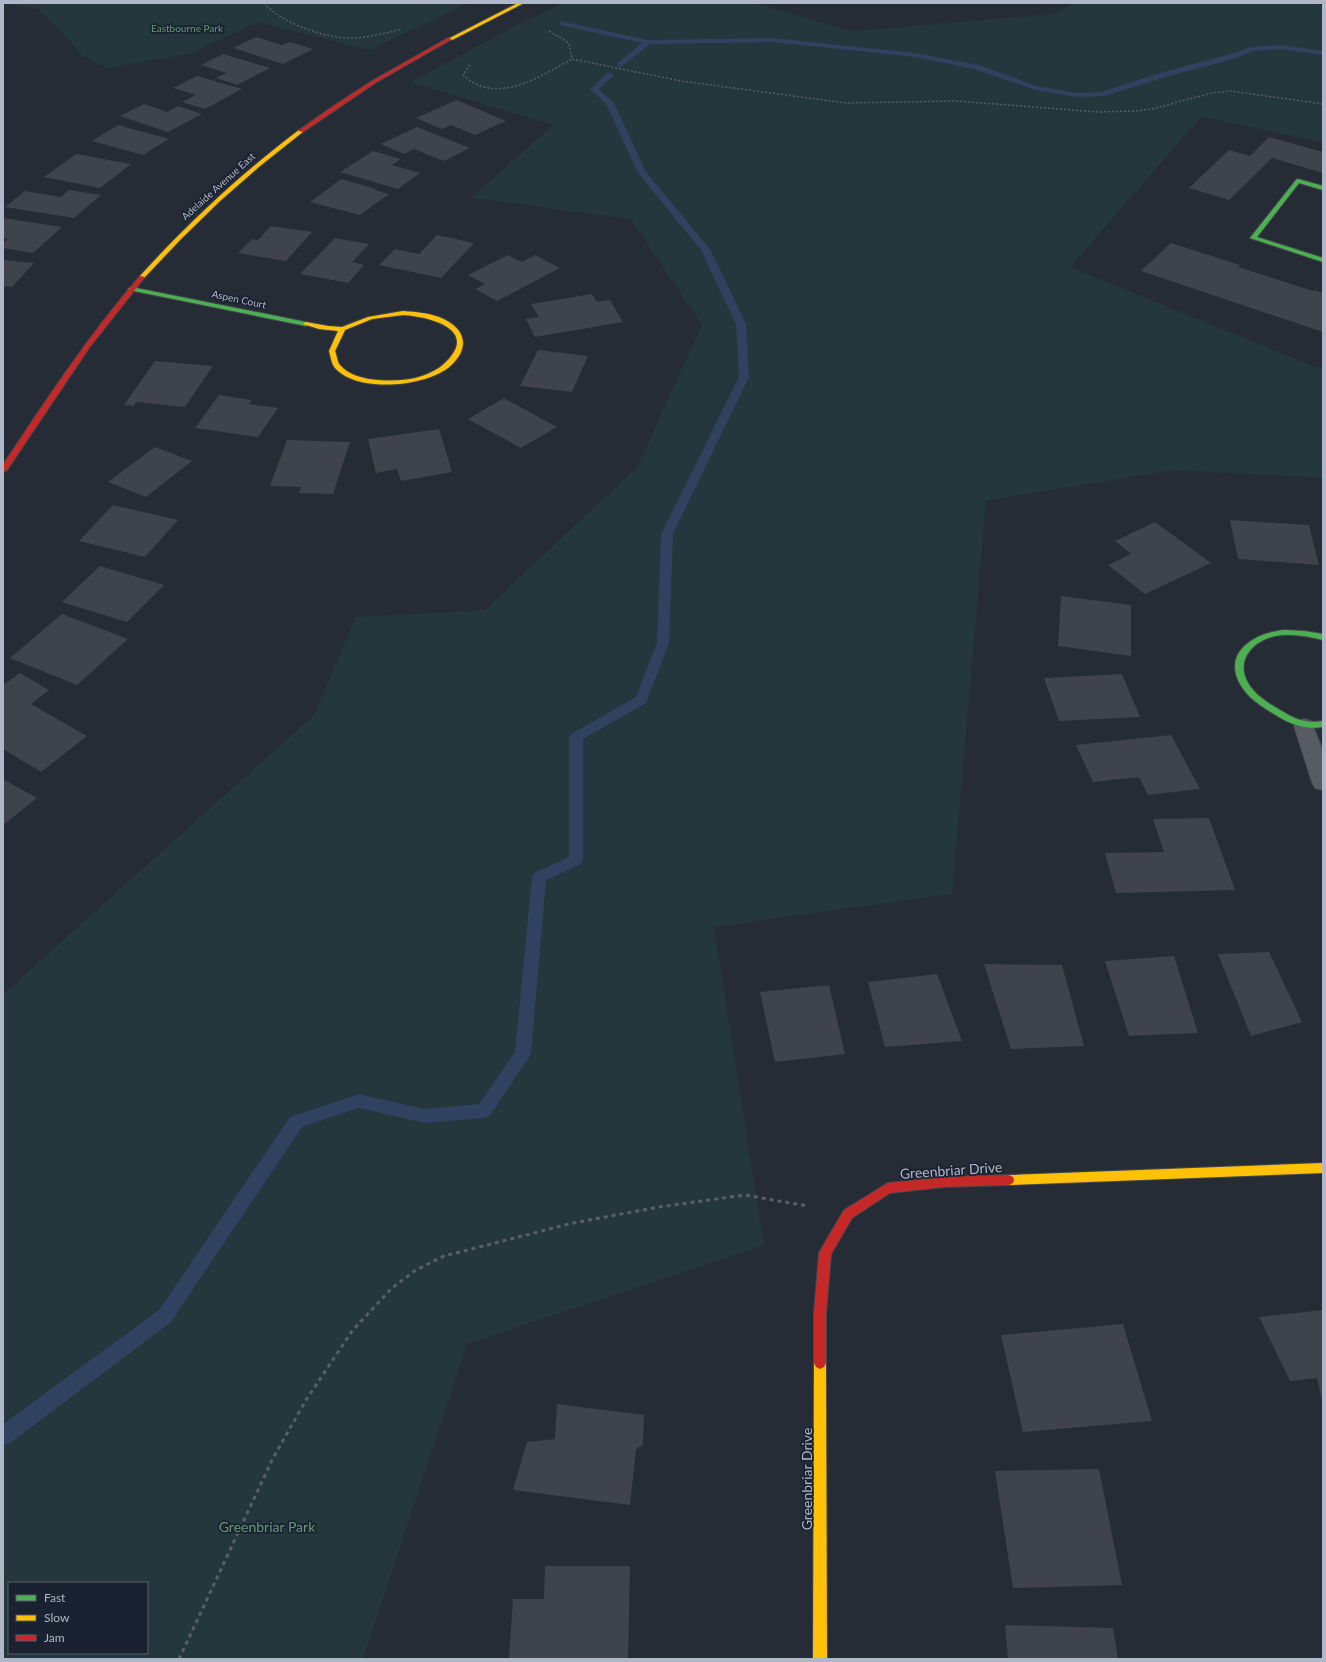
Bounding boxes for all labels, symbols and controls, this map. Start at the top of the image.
park label: Eastbourne Park [151,22,224,34]
street label: Adelaide Avenue East [179,150,257,222]
street label: Aspen Court [211,287,268,311]
street label: Greenbriar Drive [899,1158,1003,1182]
street label: Greenbriar Drive [798,1428,815,1530]
park label: Greenbriar Park [219,1518,316,1535]
legend [8,1582,148,1654]
text: Fast [44,1590,66,1605]
text: Slow [44,1610,70,1625]
text: Jam [44,1630,65,1645]

